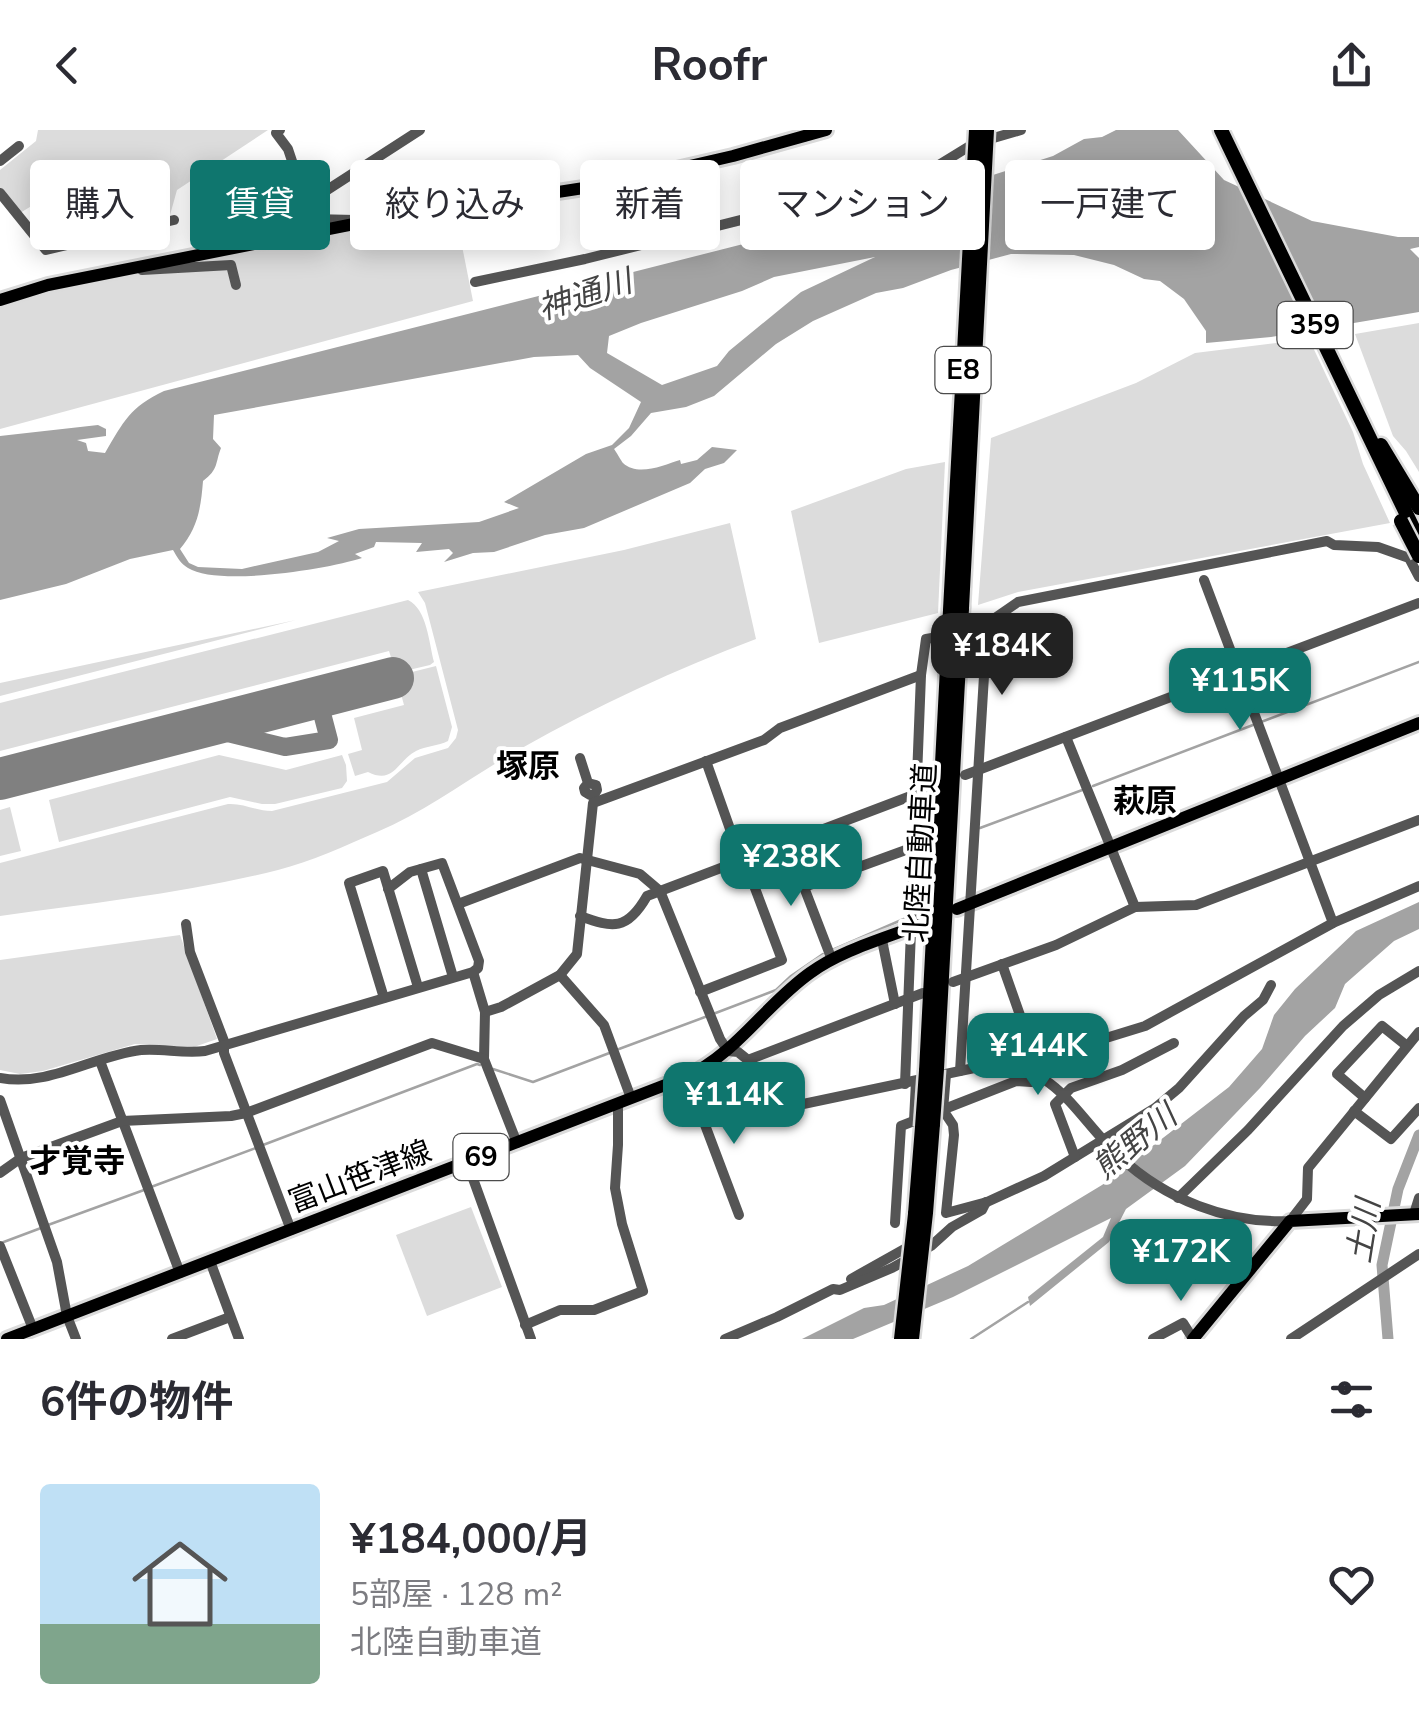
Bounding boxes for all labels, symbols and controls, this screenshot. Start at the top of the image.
text: Roofr [652,35,767,96]
icon: back [40,38,95,93]
icon: share [1324,38,1379,93]
chip: 購入 [30,160,170,250]
chip: 賃貸 [190,160,330,250]
chip: 絞り込み [350,160,560,250]
chip: 新着 [580,160,720,250]
chip: マンション [740,160,985,250]
chip: 一戸建て [1005,160,1215,250]
water label: 神通川 [533,259,640,330]
road number: 359 [1278,302,1352,348]
road number: E8 [936,347,990,393]
pin: ¥184K [932,613,1072,698]
text: ¥184K [953,624,1051,667]
pin: ¥115K [1170,648,1310,733]
text: ¥115K [1191,659,1289,702]
district label: 塚原 [496,745,560,788]
street label: 北陸自動車道 [896,762,946,944]
district label: 萩原 [1113,780,1177,823]
pin: ¥238K [721,824,861,909]
text: ¥238K [742,835,840,878]
pin: ¥144K [968,1013,1108,1098]
text: ¥144K [989,1024,1087,1067]
pin: ¥114K [664,1062,804,1147]
text: ¥114K [685,1073,783,1116]
water label: 熊野川 [1084,1093,1188,1189]
street label: 富山笹津線 [283,1131,437,1223]
road number: 69 [454,1134,508,1180]
district label: 才覚寺 [29,1140,125,1183]
water label: 土川 [1338,1193,1391,1266]
pin: ¥172K [1111,1219,1251,1304]
text: ¥172K [1132,1230,1230,1273]
icon: filters [1324,1372,1379,1427]
text: 6件の物件 [40,1374,233,1431]
text: ¥184,000/月 [350,1511,592,1568]
icon: home [120,1524,240,1644]
icon: heart [1324,1557,1379,1612]
text: 5部屋 · 128 m² [350,1573,562,1616]
text: 北陸自動車道 [350,1621,542,1664]

